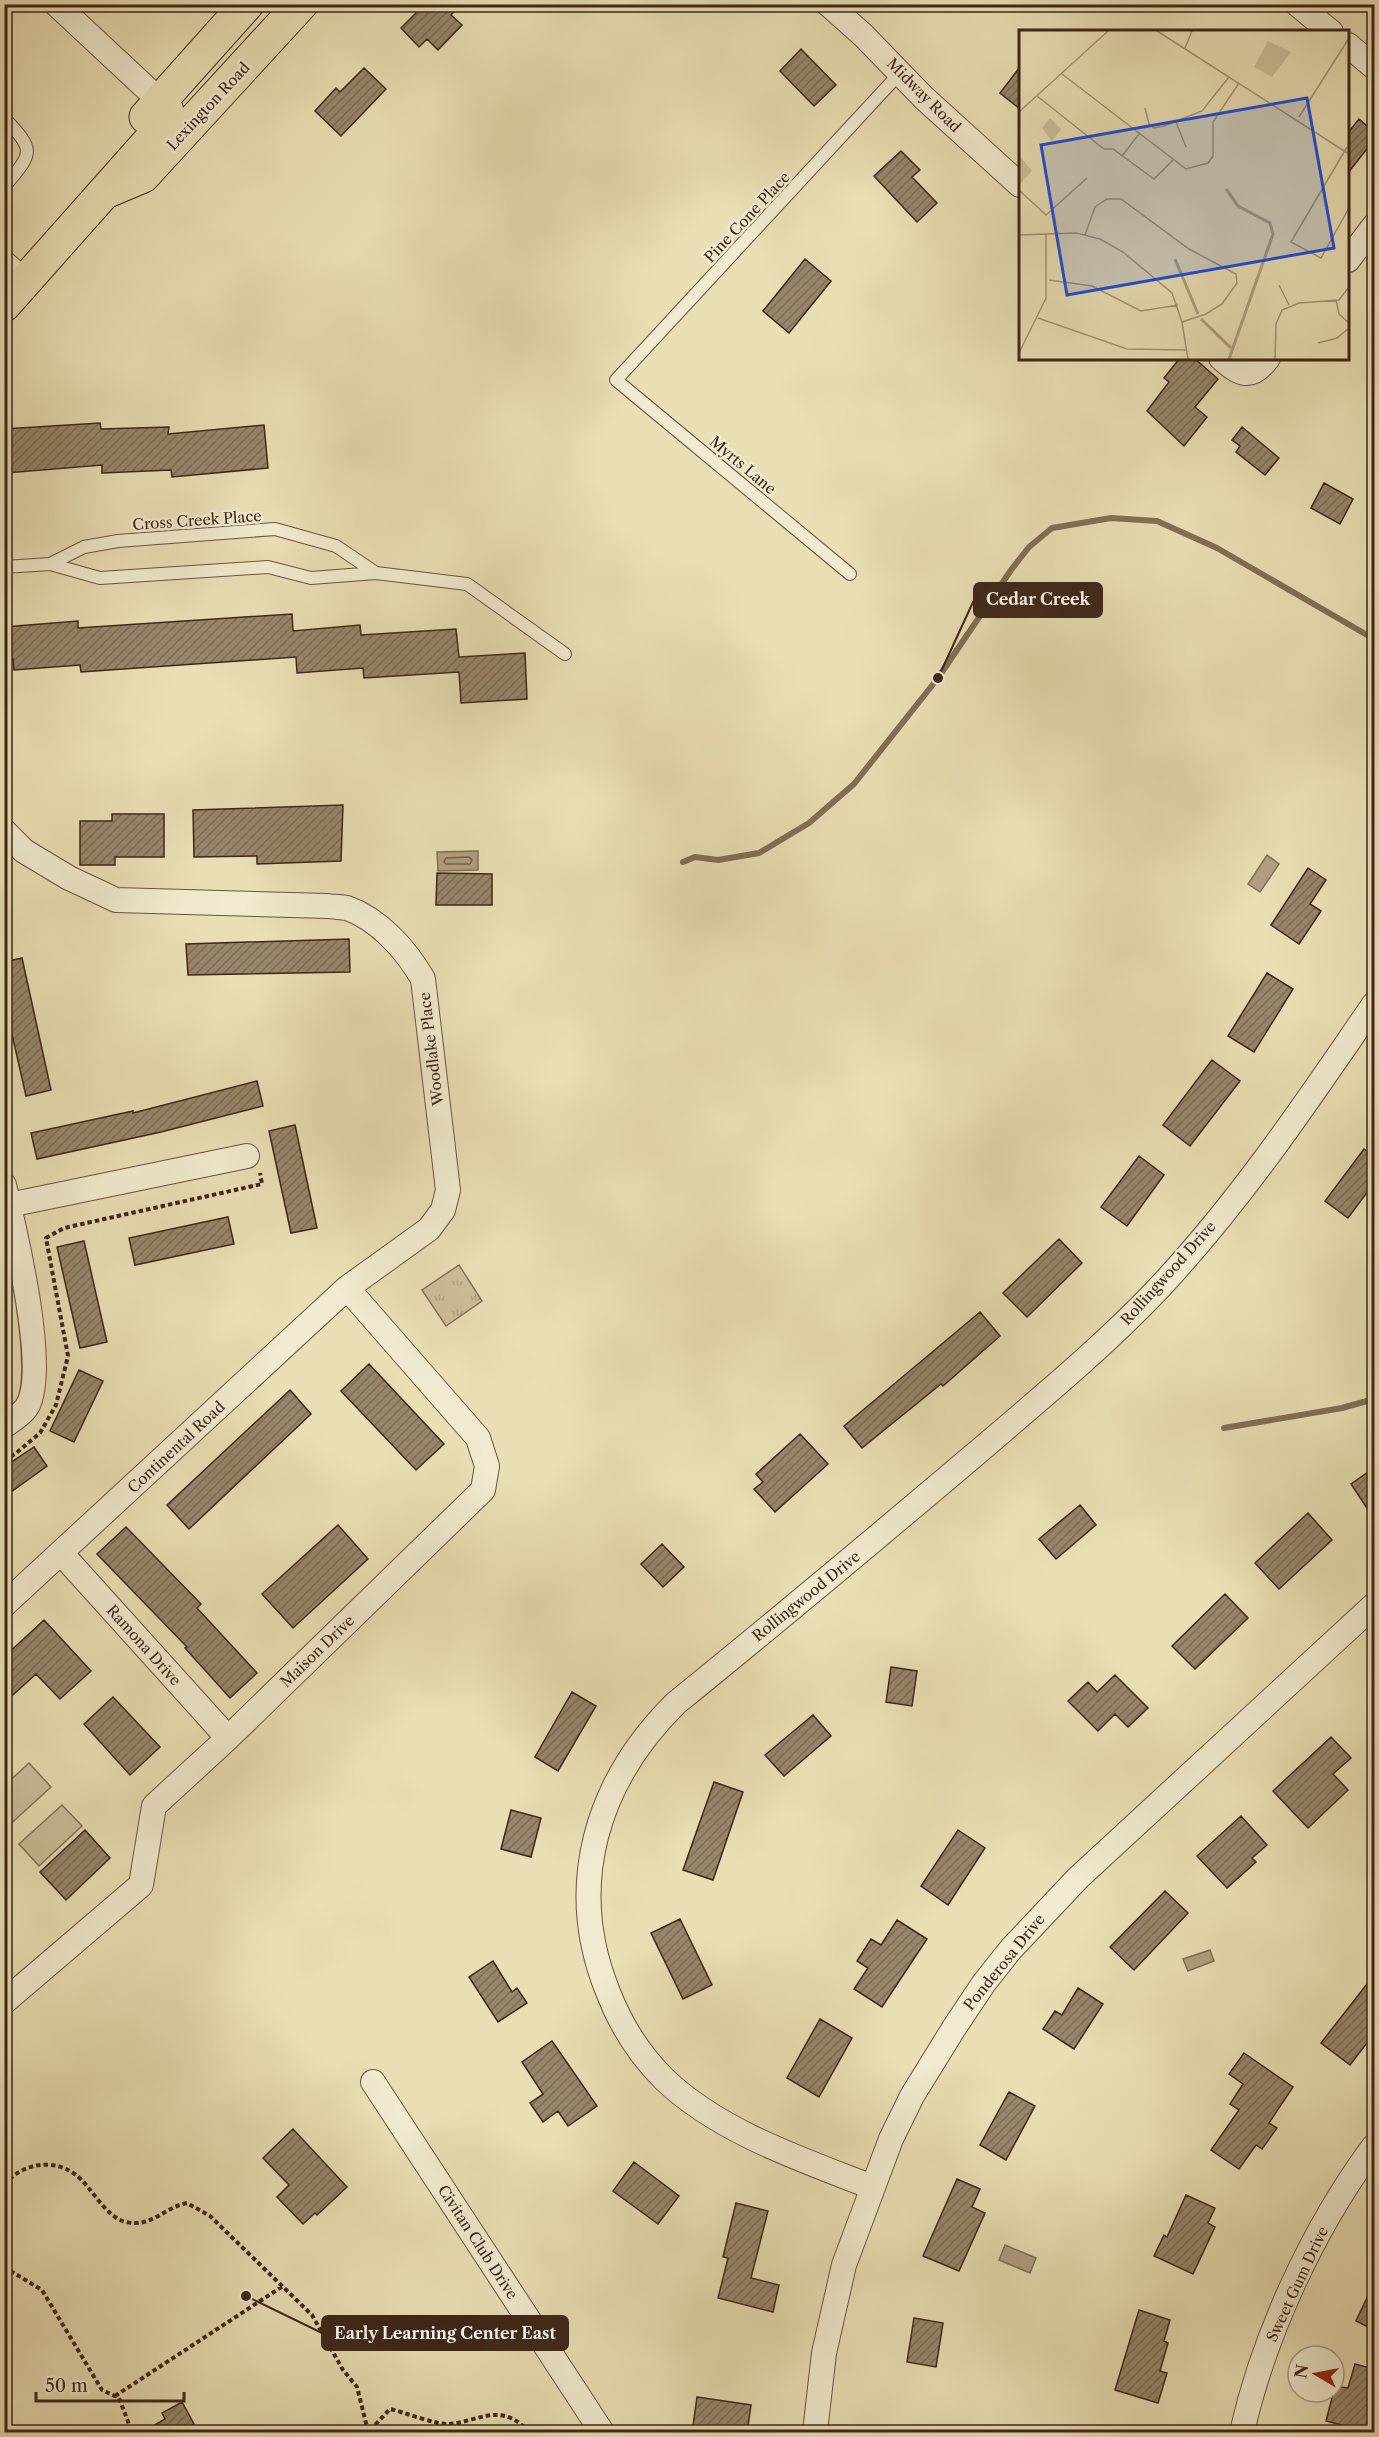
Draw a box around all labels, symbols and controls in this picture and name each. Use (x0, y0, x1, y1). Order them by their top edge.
inset map (1019, 30, 1349, 360)
street label: Midway Road (883, 54, 965, 136)
street label: Lexington Road (162, 58, 254, 154)
street label: Pine Cone Place (700, 168, 794, 266)
street label: Myrts Lane (706, 432, 780, 498)
street label: Cross Creek Place (132, 506, 262, 534)
callout: Cedar Creek (974, 583, 1102, 617)
text: Cedar Creek (986, 589, 1091, 609)
street label: Woodlake Place (415, 991, 448, 1108)
street label: Rollingwood Drive (1116, 1217, 1220, 1329)
street label: Continental Road (123, 1397, 229, 1497)
street label: Rollingwood Drive (748, 1547, 864, 1645)
street label: Ramona Drive (103, 1601, 185, 1689)
street label: Maison Drive (276, 1611, 358, 1691)
street label: Ponderosa Drive (959, 1910, 1049, 2014)
street label: Civitan Club Drive (434, 2181, 522, 2303)
street label: Sweet Gum Drive (1262, 2223, 1332, 2345)
callout: Early Learning Center East (322, 2316, 568, 2350)
text: Early Learning Center East (334, 2323, 556, 2343)
north arrow (1286, 2344, 1346, 2404)
text: N (1290, 2363, 1312, 2380)
scale bar (36, 2365, 184, 2403)
text: 50 m (45, 2375, 88, 2397)

